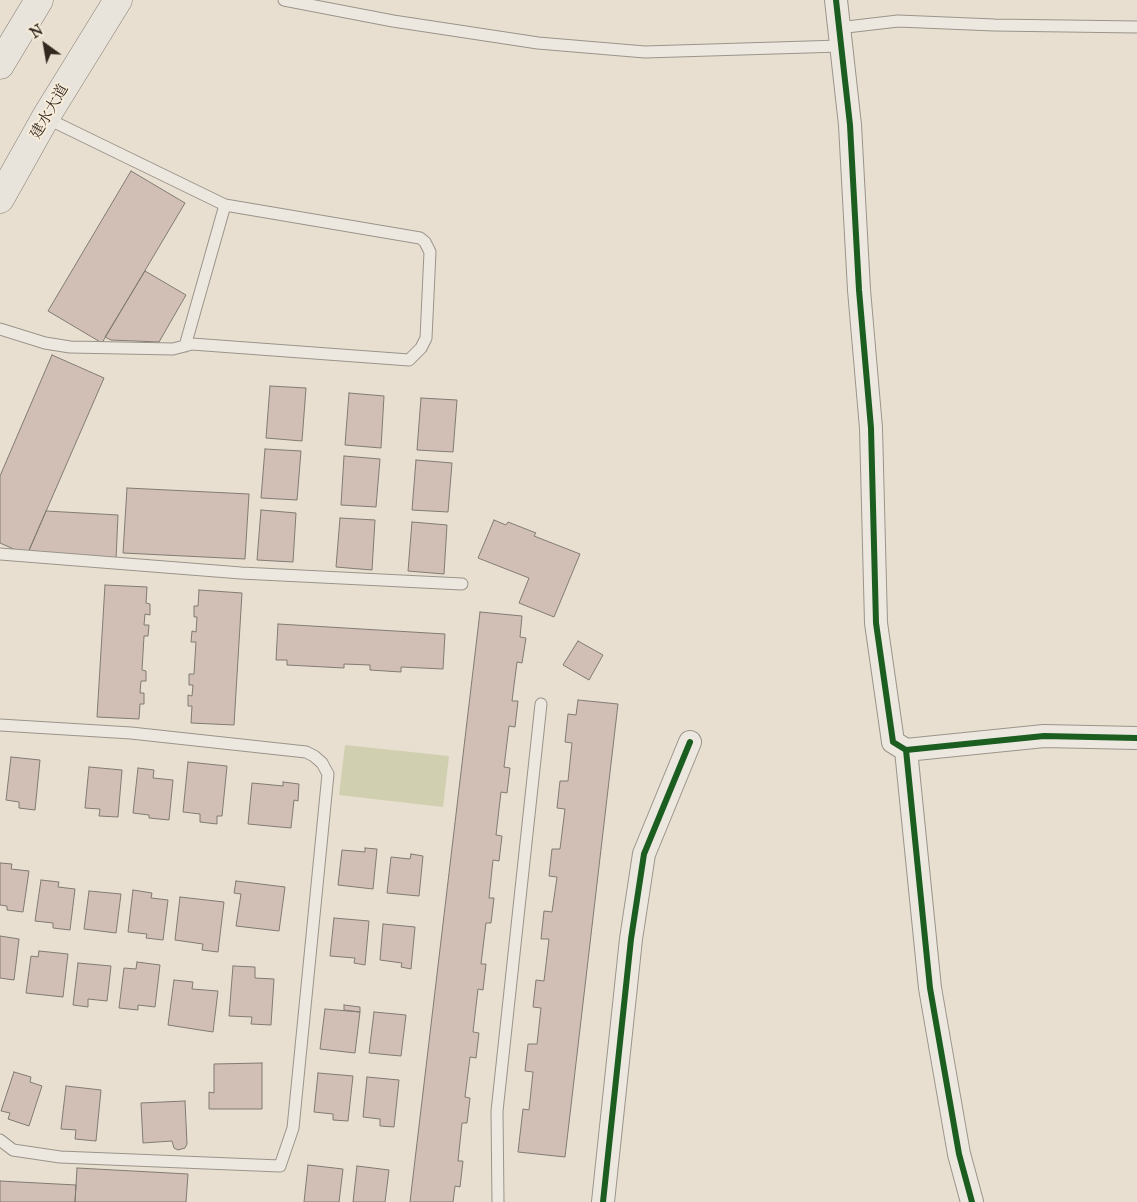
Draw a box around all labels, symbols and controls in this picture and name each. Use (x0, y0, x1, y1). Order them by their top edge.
north arrow (20, 20, 70, 70)
text: N (27, 22, 46, 42)
street label: 建水大道 (27, 82, 73, 142)

